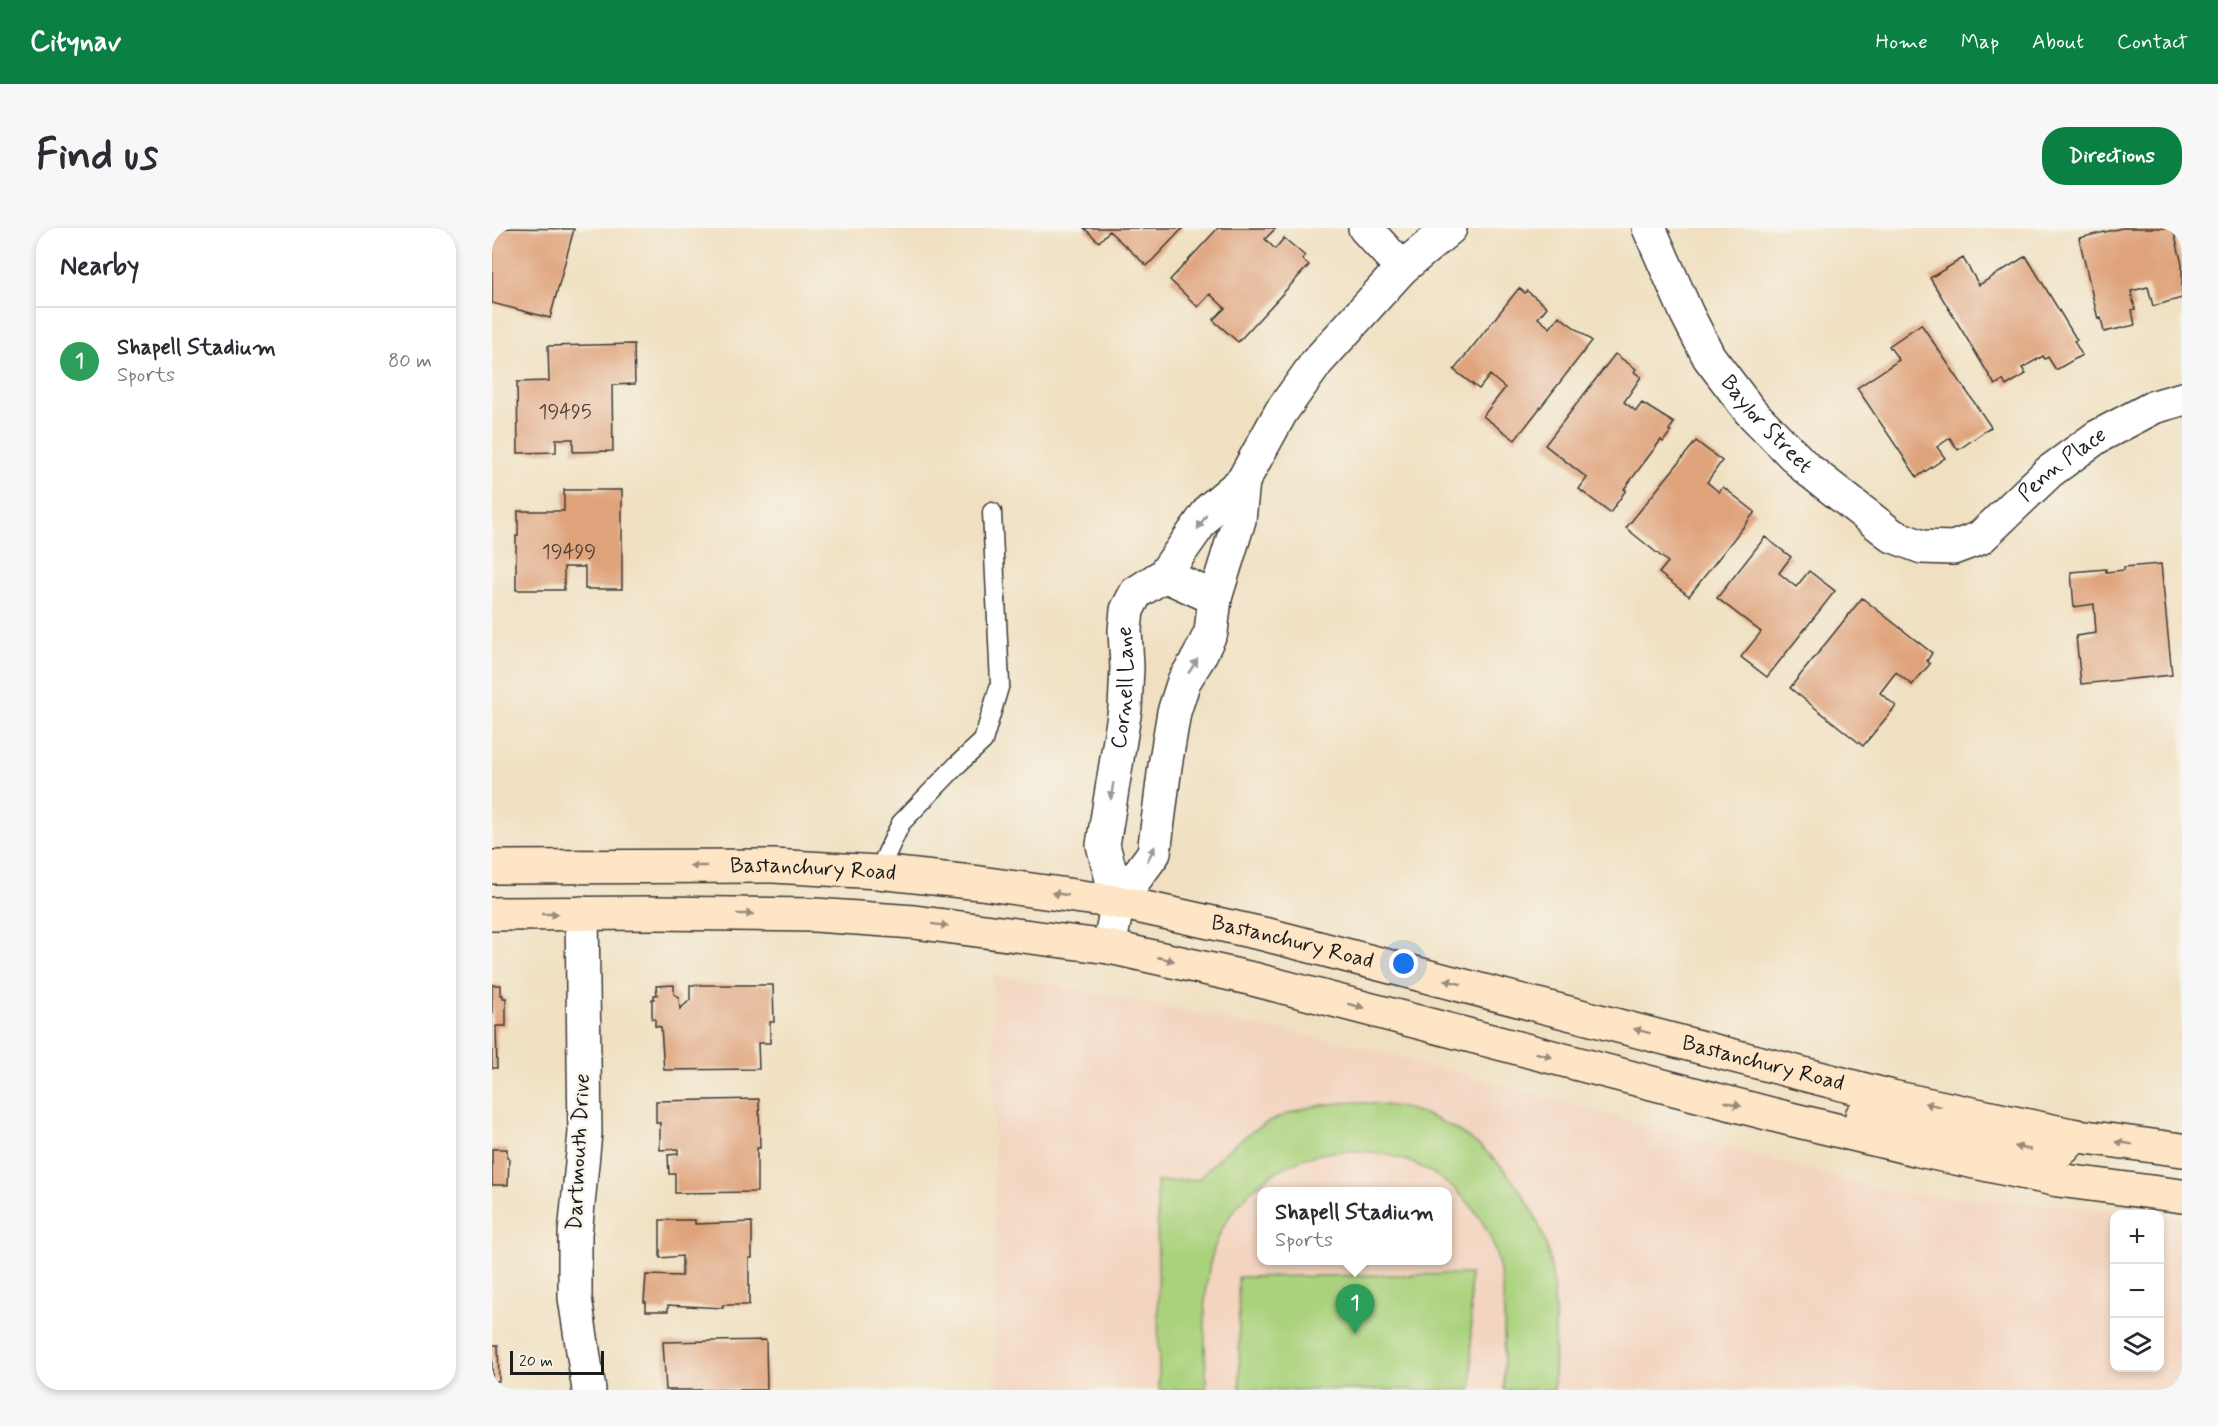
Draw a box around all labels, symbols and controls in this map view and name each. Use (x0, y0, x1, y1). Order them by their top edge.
text: Citynav (30, 24, 121, 61)
text: Home (1876, 28, 1928, 56)
text: Map (1961, 28, 1999, 56)
text: About (2032, 28, 2084, 56)
text: Contact (2117, 28, 2188, 56)
button: Directions (2042, 127, 2182, 185)
text: Find us (36, 129, 158, 184)
text: Nearby (60, 250, 139, 284)
text: Shapell Stadium (117, 334, 276, 362)
text: 1 (75, 348, 84, 375)
text: 80 m (388, 348, 432, 375)
text: Sports (117, 362, 175, 389)
street label: Baylor Street (1714, 370, 1818, 480)
house number: 19495 (538, 399, 592, 426)
street label: Penn Place (2012, 421, 2111, 508)
one-way arrow (1197, 514, 1208, 530)
house number: 19499 (542, 539, 596, 566)
street label: Cornell Lane (1105, 626, 1141, 751)
one-way arrow (1188, 658, 1199, 675)
one-way arrow (1107, 781, 1116, 800)
one-way arrow (1146, 846, 1155, 863)
street label: Bastanchury Road (730, 852, 897, 888)
one-way arrow (689, 861, 708, 871)
one-way arrow (1050, 890, 1069, 899)
one-way arrow (541, 909, 560, 918)
one-way arrow (736, 909, 755, 919)
street label: Bastanchury Road (1209, 909, 1377, 976)
one-way arrow (931, 921, 950, 930)
your location (1389, 949, 1418, 978)
one-way arrow (1157, 955, 1175, 965)
one-way arrow (1444, 977, 1462, 986)
one-way arrow (1346, 1001, 1365, 1011)
one-way arrow (1633, 1026, 1651, 1036)
street label: Bastanchury Road (1679, 1029, 1847, 1098)
one-way arrow (1535, 1051, 1553, 1060)
street label: Dartmouth Drive (561, 1073, 597, 1231)
one-way arrow (1724, 1100, 1742, 1110)
one-way arrow (1923, 1100, 1942, 1109)
one-way arrow (2114, 1138, 2133, 1147)
one-way arrow (2014, 1143, 2033, 1152)
popup (1257, 1187, 1452, 1265)
text: Shapell Stadium (1275, 1199, 1434, 1227)
map controls (2110, 1210, 2164, 1372)
button: + (2110, 1210, 2164, 1264)
text: Sports (1275, 1227, 1333, 1254)
button: − (2110, 1264, 2164, 1318)
pin: 1 (1336, 1284, 1374, 1334)
button: layers (2110, 1318, 2164, 1372)
scale bar (510, 1348, 604, 1376)
text: 20 m (519, 1351, 553, 1372)

